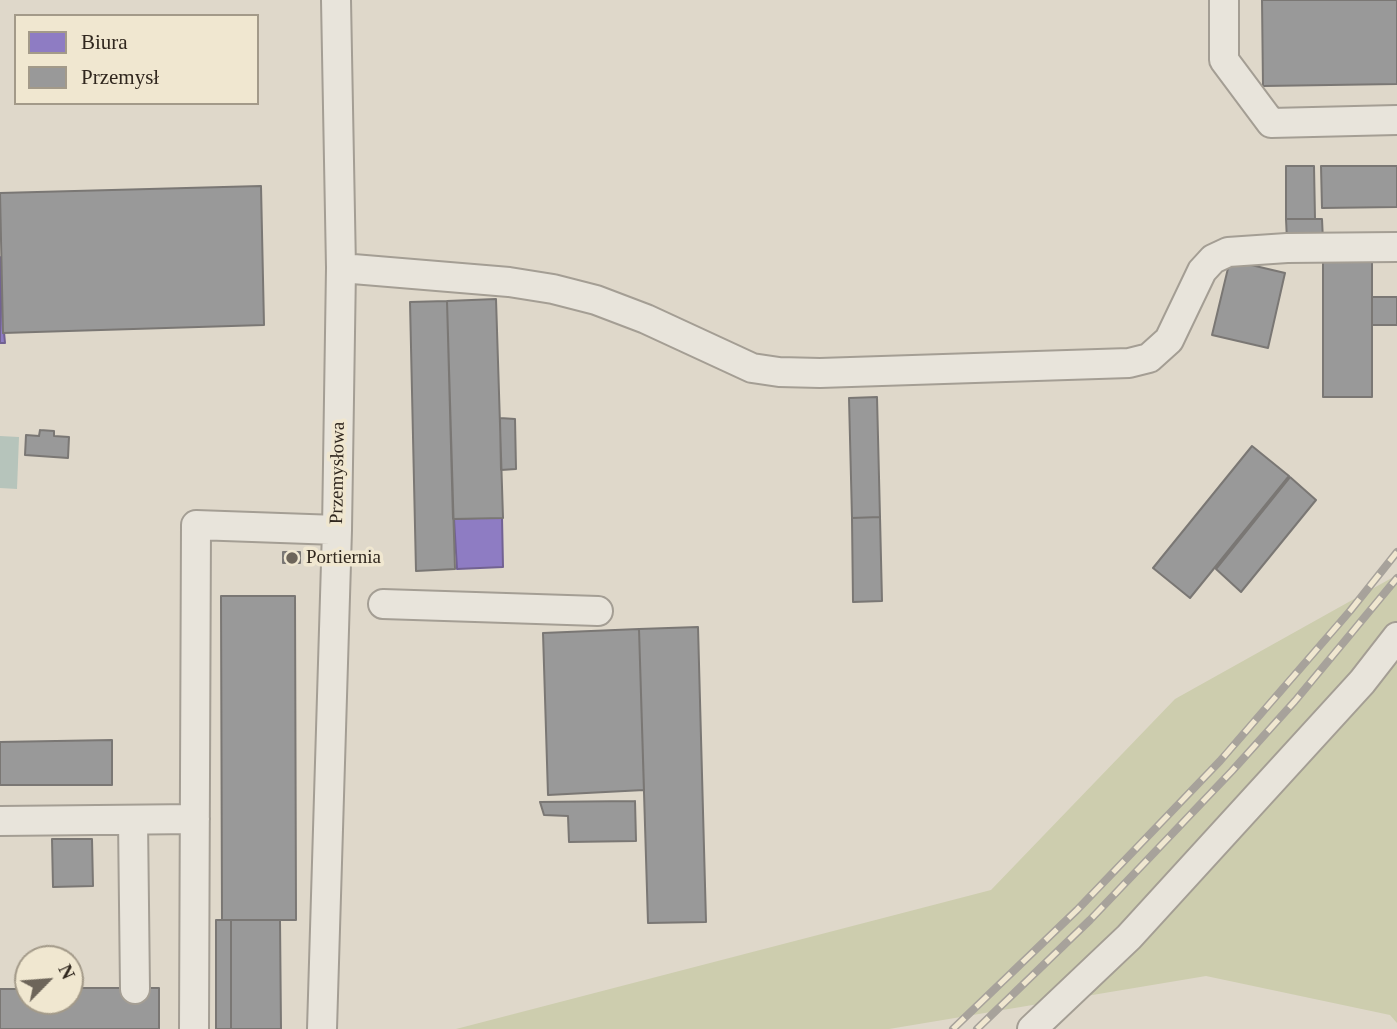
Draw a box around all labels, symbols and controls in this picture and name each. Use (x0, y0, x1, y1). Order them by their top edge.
legend (14, 14, 259, 105)
text: Biura (81, 30, 128, 54)
text: Przemysł (81, 65, 159, 89)
street label: Przemysłowa (326, 422, 350, 524)
place label: Portiernia (306, 547, 381, 569)
marker: Portiernia (284, 550, 300, 566)
north arrow (14, 945, 84, 1015)
text: N (54, 961, 79, 982)

